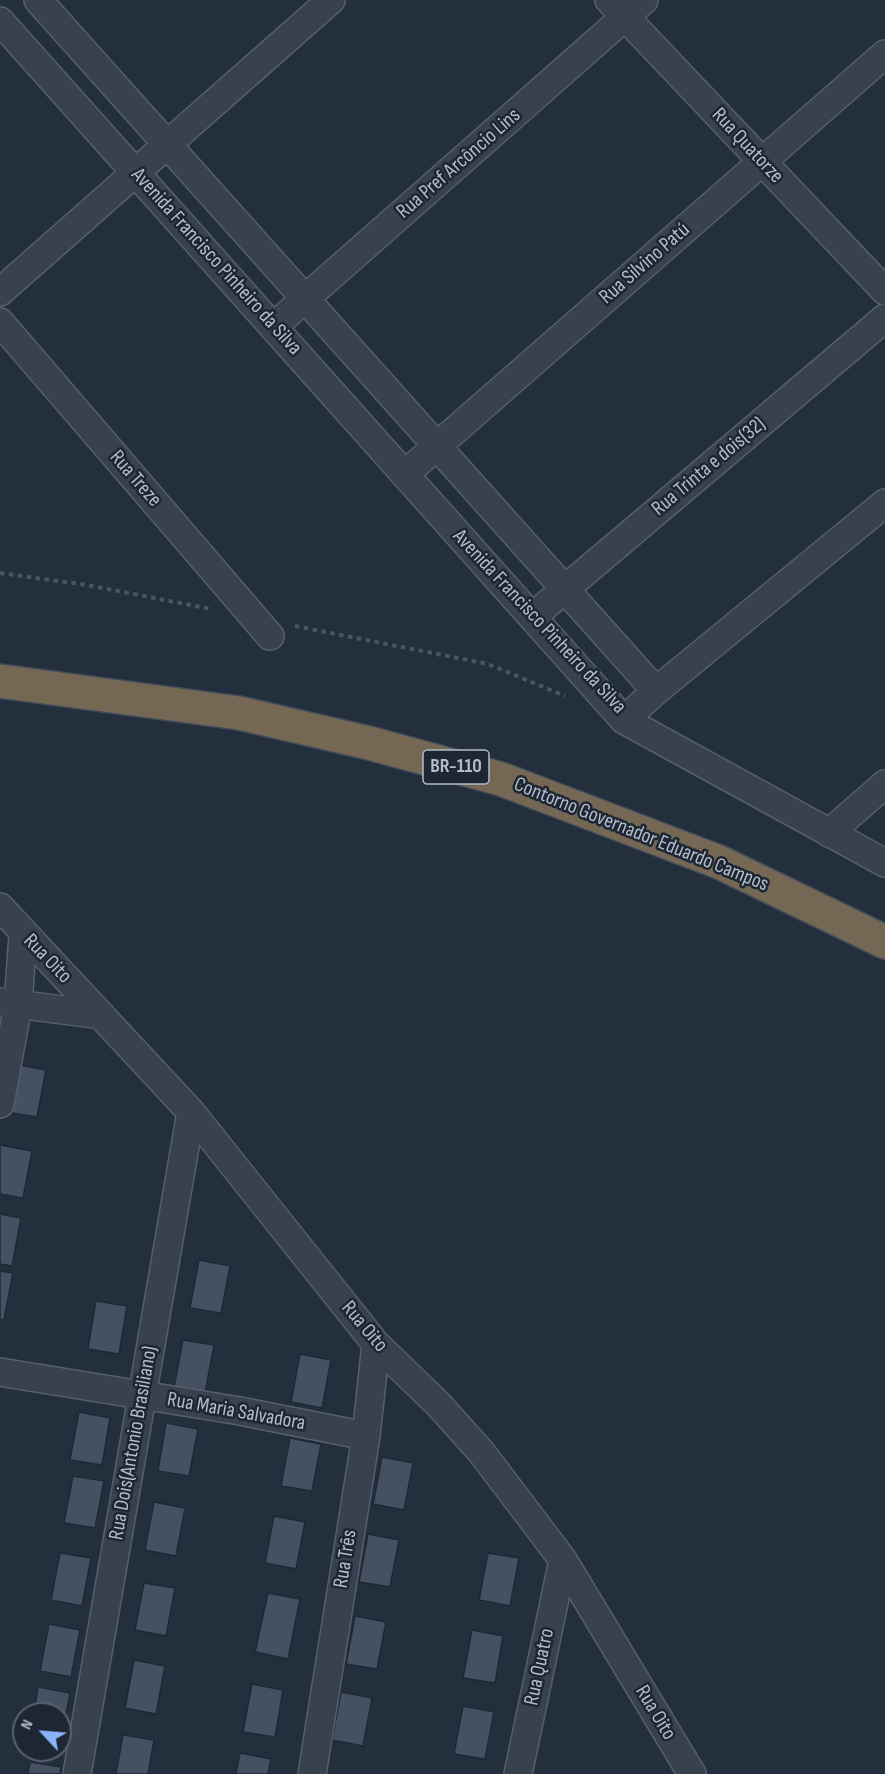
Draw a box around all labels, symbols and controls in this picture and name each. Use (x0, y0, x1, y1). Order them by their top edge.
street label: Rua Pref Arcôncio Lins (392, 103, 526, 225)
street label: Rua Quatorze (706, 103, 788, 189)
street label: Avenida Francisco Pinheiro da Silva (125, 163, 307, 361)
street label: Rua Silvino Patú (595, 218, 695, 310)
street label: Rua Trinta e dois(32) (647, 412, 771, 522)
street label: Rua Treze (104, 446, 166, 512)
street label: Avenida Francisco Pinheiro da Silva (447, 525, 631, 719)
road number: BR-110 (423, 750, 489, 784)
street label: Contorno Governador Eduardo Campos (510, 772, 772, 898)
street label: Rua Oito (17, 929, 77, 989)
street label: Rua Oito (335, 1296, 393, 1358)
street label: Rua Dois(Antonio Brasiliano) (105, 1344, 163, 1542)
street label: Rua Maria Salvadora (165, 1387, 307, 1437)
street label: Rua Três (329, 1528, 363, 1590)
street label: Rua Quatro (520, 1626, 560, 1708)
street label: Rua Oito (629, 1681, 681, 1745)
north arrow (12, 1702, 72, 1762)
text: N (17, 1717, 38, 1733)

